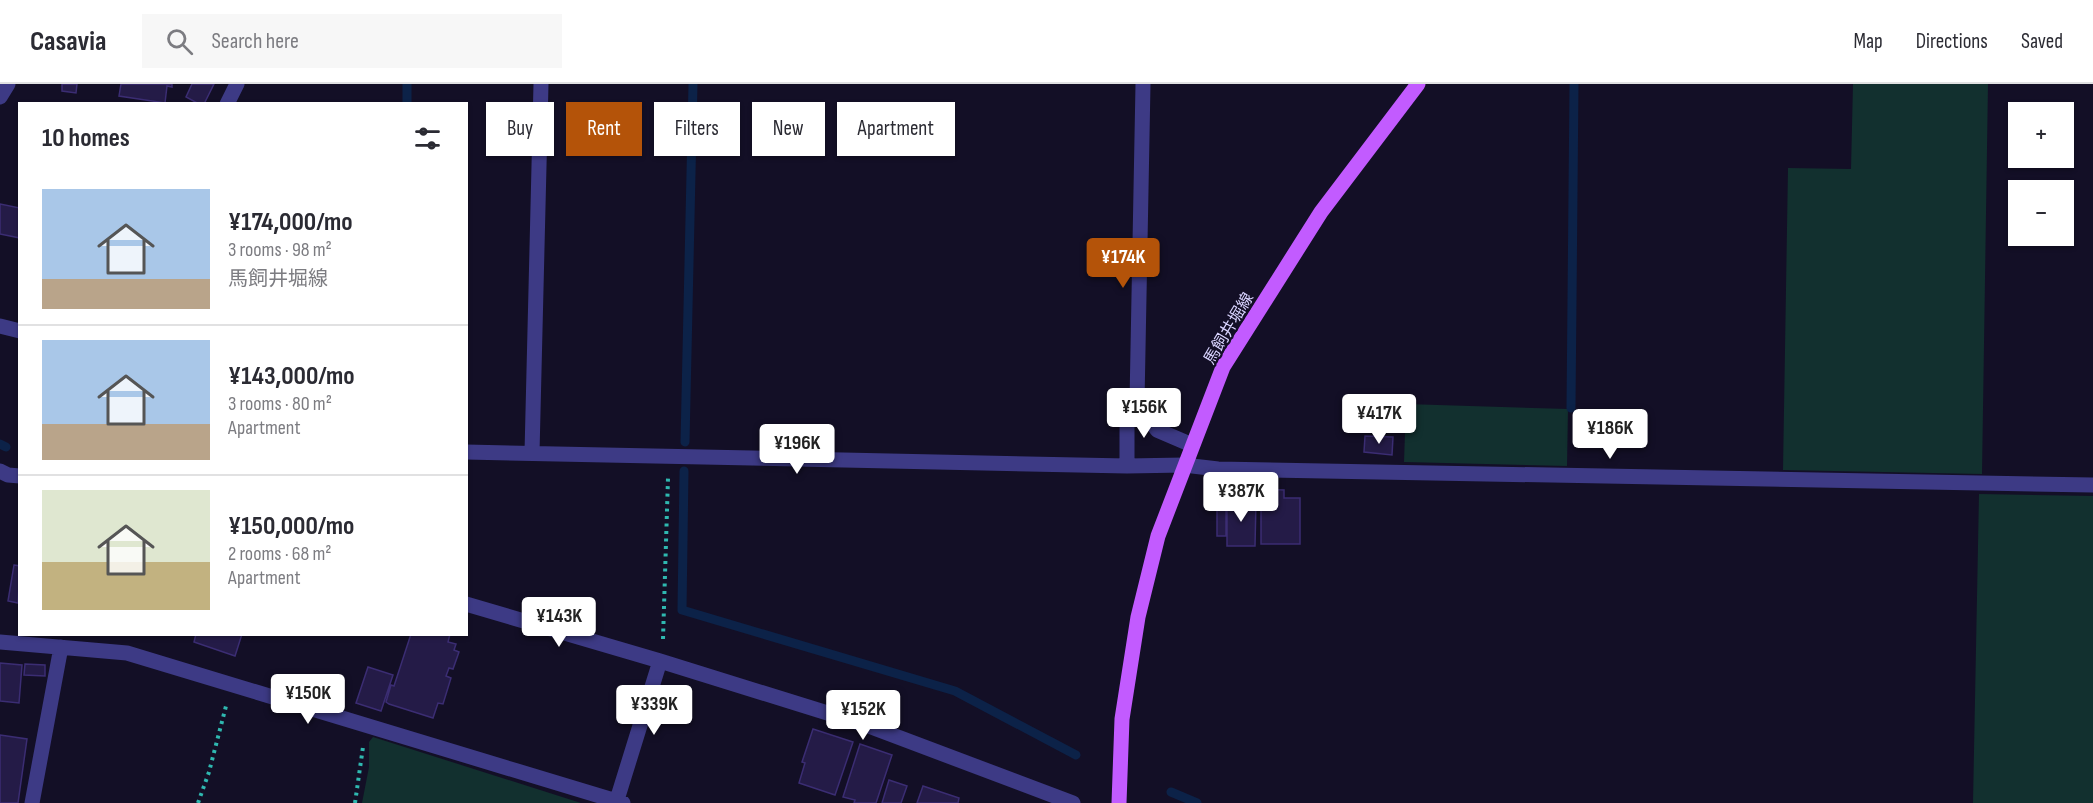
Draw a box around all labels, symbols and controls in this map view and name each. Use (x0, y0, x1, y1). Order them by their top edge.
search box (142, 14, 562, 68)
text: Casavia (30, 25, 106, 58)
icon: search (163, 25, 196, 58)
text: Search here (211, 28, 299, 55)
text: Map (1853, 29, 1883, 54)
text: Directions (1916, 29, 1988, 54)
text: Saved (2021, 29, 2063, 54)
chip: Buy (486, 102, 554, 156)
chip: Rent (566, 102, 642, 156)
chip: Filters (654, 102, 740, 156)
chip: New (752, 102, 825, 156)
chip: Apartment (837, 102, 955, 156)
map controls (2008, 102, 2074, 246)
button: + (2008, 102, 2074, 168)
icon: filters (411, 122, 444, 155)
text: 10 homes (42, 123, 130, 154)
button: − (2008, 180, 2074, 246)
text: ¥174,000/mo (228, 207, 353, 238)
icon: home (90, 213, 162, 285)
text: 3 rooms · 98 m² (228, 238, 332, 262)
pin: ¥174K (1081, 238, 1165, 289)
text: ¥174K (1101, 245, 1145, 269)
text: 馬飼井堀線 (228, 267, 328, 291)
street label: 馬飼井堀線 (1201, 290, 1258, 368)
text: ¥143,000/mo (228, 361, 355, 392)
icon: home (90, 364, 162, 436)
pin: ¥156K (1102, 388, 1186, 439)
text: 3 rooms · 80 m² (228, 392, 332, 416)
pin: ¥417K (1337, 394, 1421, 445)
text: ¥156K (1121, 395, 1167, 419)
text: ¥417K (1356, 401, 1402, 425)
pin: ¥186K (1568, 409, 1652, 460)
text: Apartment (228, 416, 301, 440)
text: ¥186K (1587, 416, 1633, 440)
pin: ¥196K (755, 424, 839, 475)
text: ¥196K (774, 431, 820, 455)
pin: ¥387K (1199, 472, 1283, 523)
text: ¥387K (1217, 479, 1265, 503)
text: ¥150,000/mo (228, 511, 354, 542)
icon: home (90, 514, 162, 586)
text: 2 rooms · 68 m² (228, 542, 332, 566)
text: Apartment (228, 566, 301, 590)
pin: ¥143K (517, 597, 601, 648)
text: ¥143K (536, 604, 582, 628)
pin: ¥150K (266, 674, 350, 725)
text: ¥150K (285, 681, 331, 705)
pin: ¥339K (612, 685, 696, 736)
pin: ¥152K (821, 690, 905, 741)
text: ¥339K (630, 692, 678, 716)
text: ¥152K (840, 697, 886, 721)

